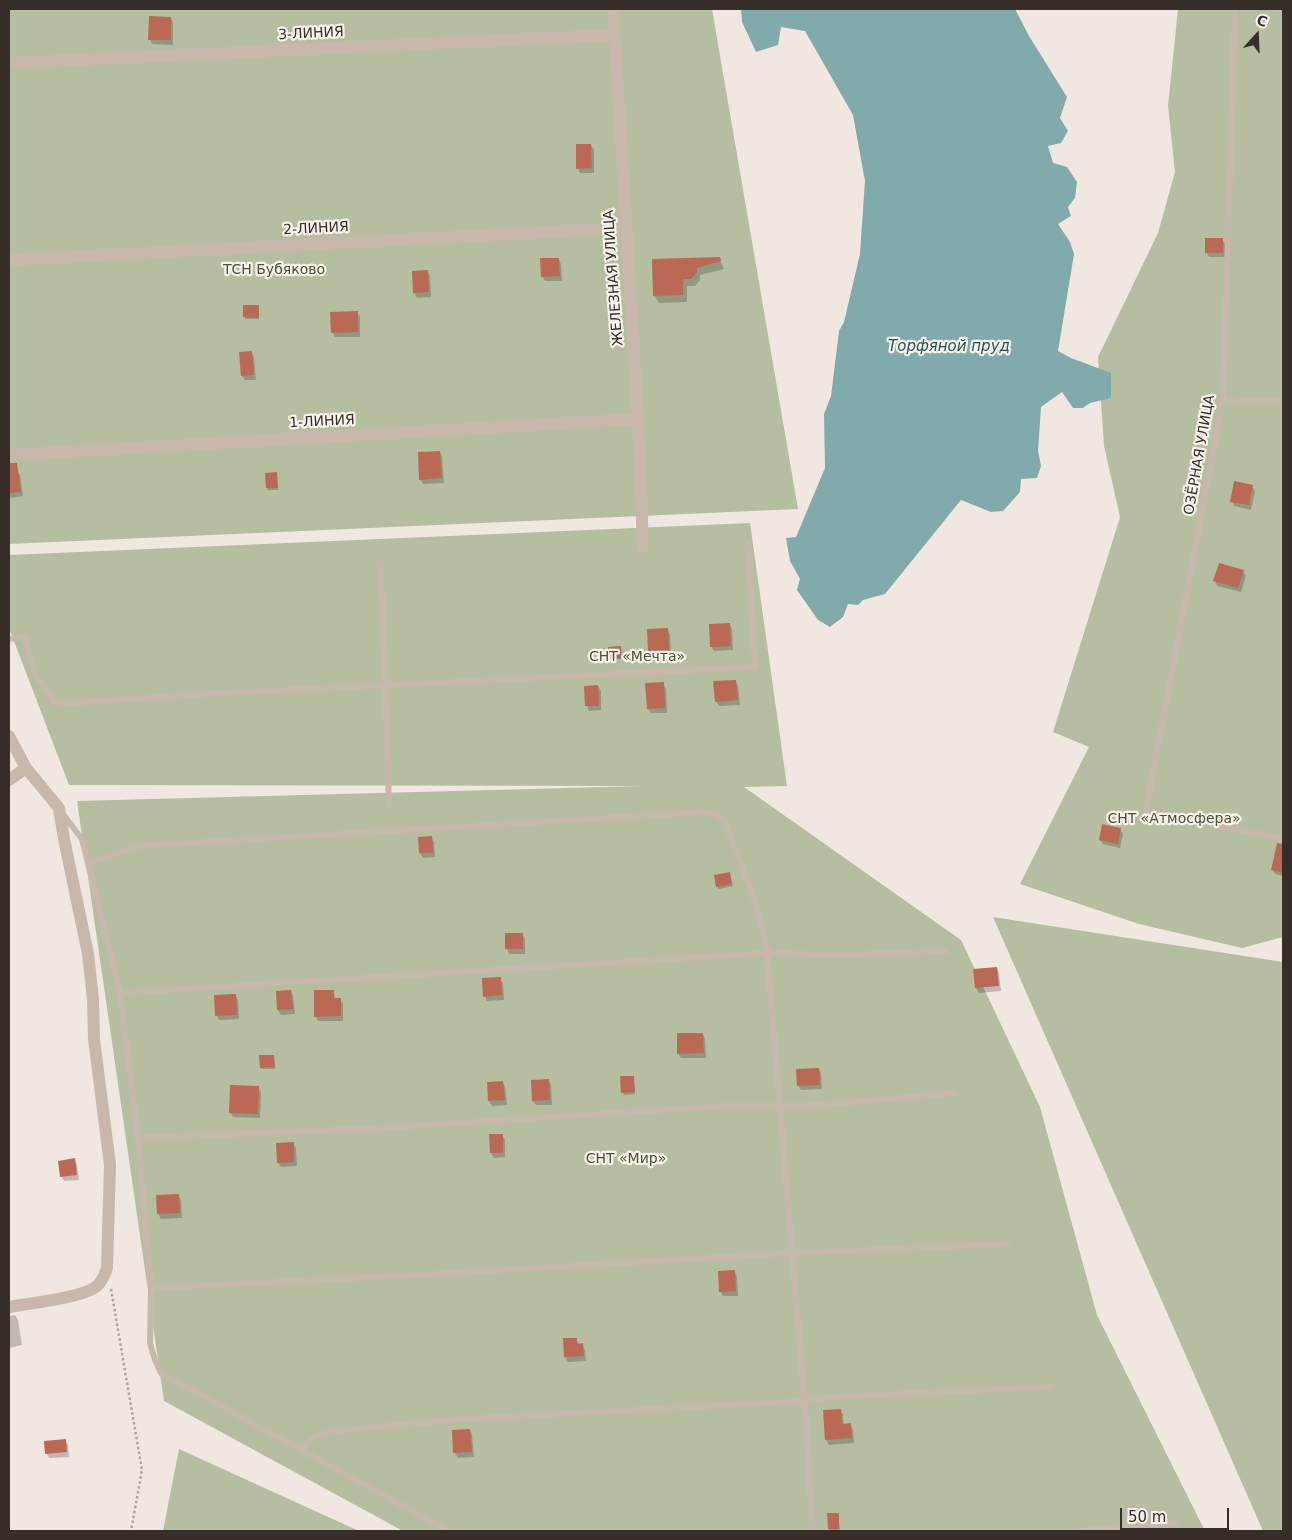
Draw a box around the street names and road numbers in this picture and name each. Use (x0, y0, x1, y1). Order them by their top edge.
street label: 3-ЛИНИЯ (278, 24, 344, 44)
street label: ЖЕЛЕЗНАЯ УЛИЦА (601, 209, 627, 347)
street label: 2-ЛИНИЯ (283, 219, 349, 239)
street label: ОЗЁРНАЯ УЛИЦА (1181, 394, 1219, 516)
street label: 1-ЛИНИЯ (289, 412, 355, 432)

